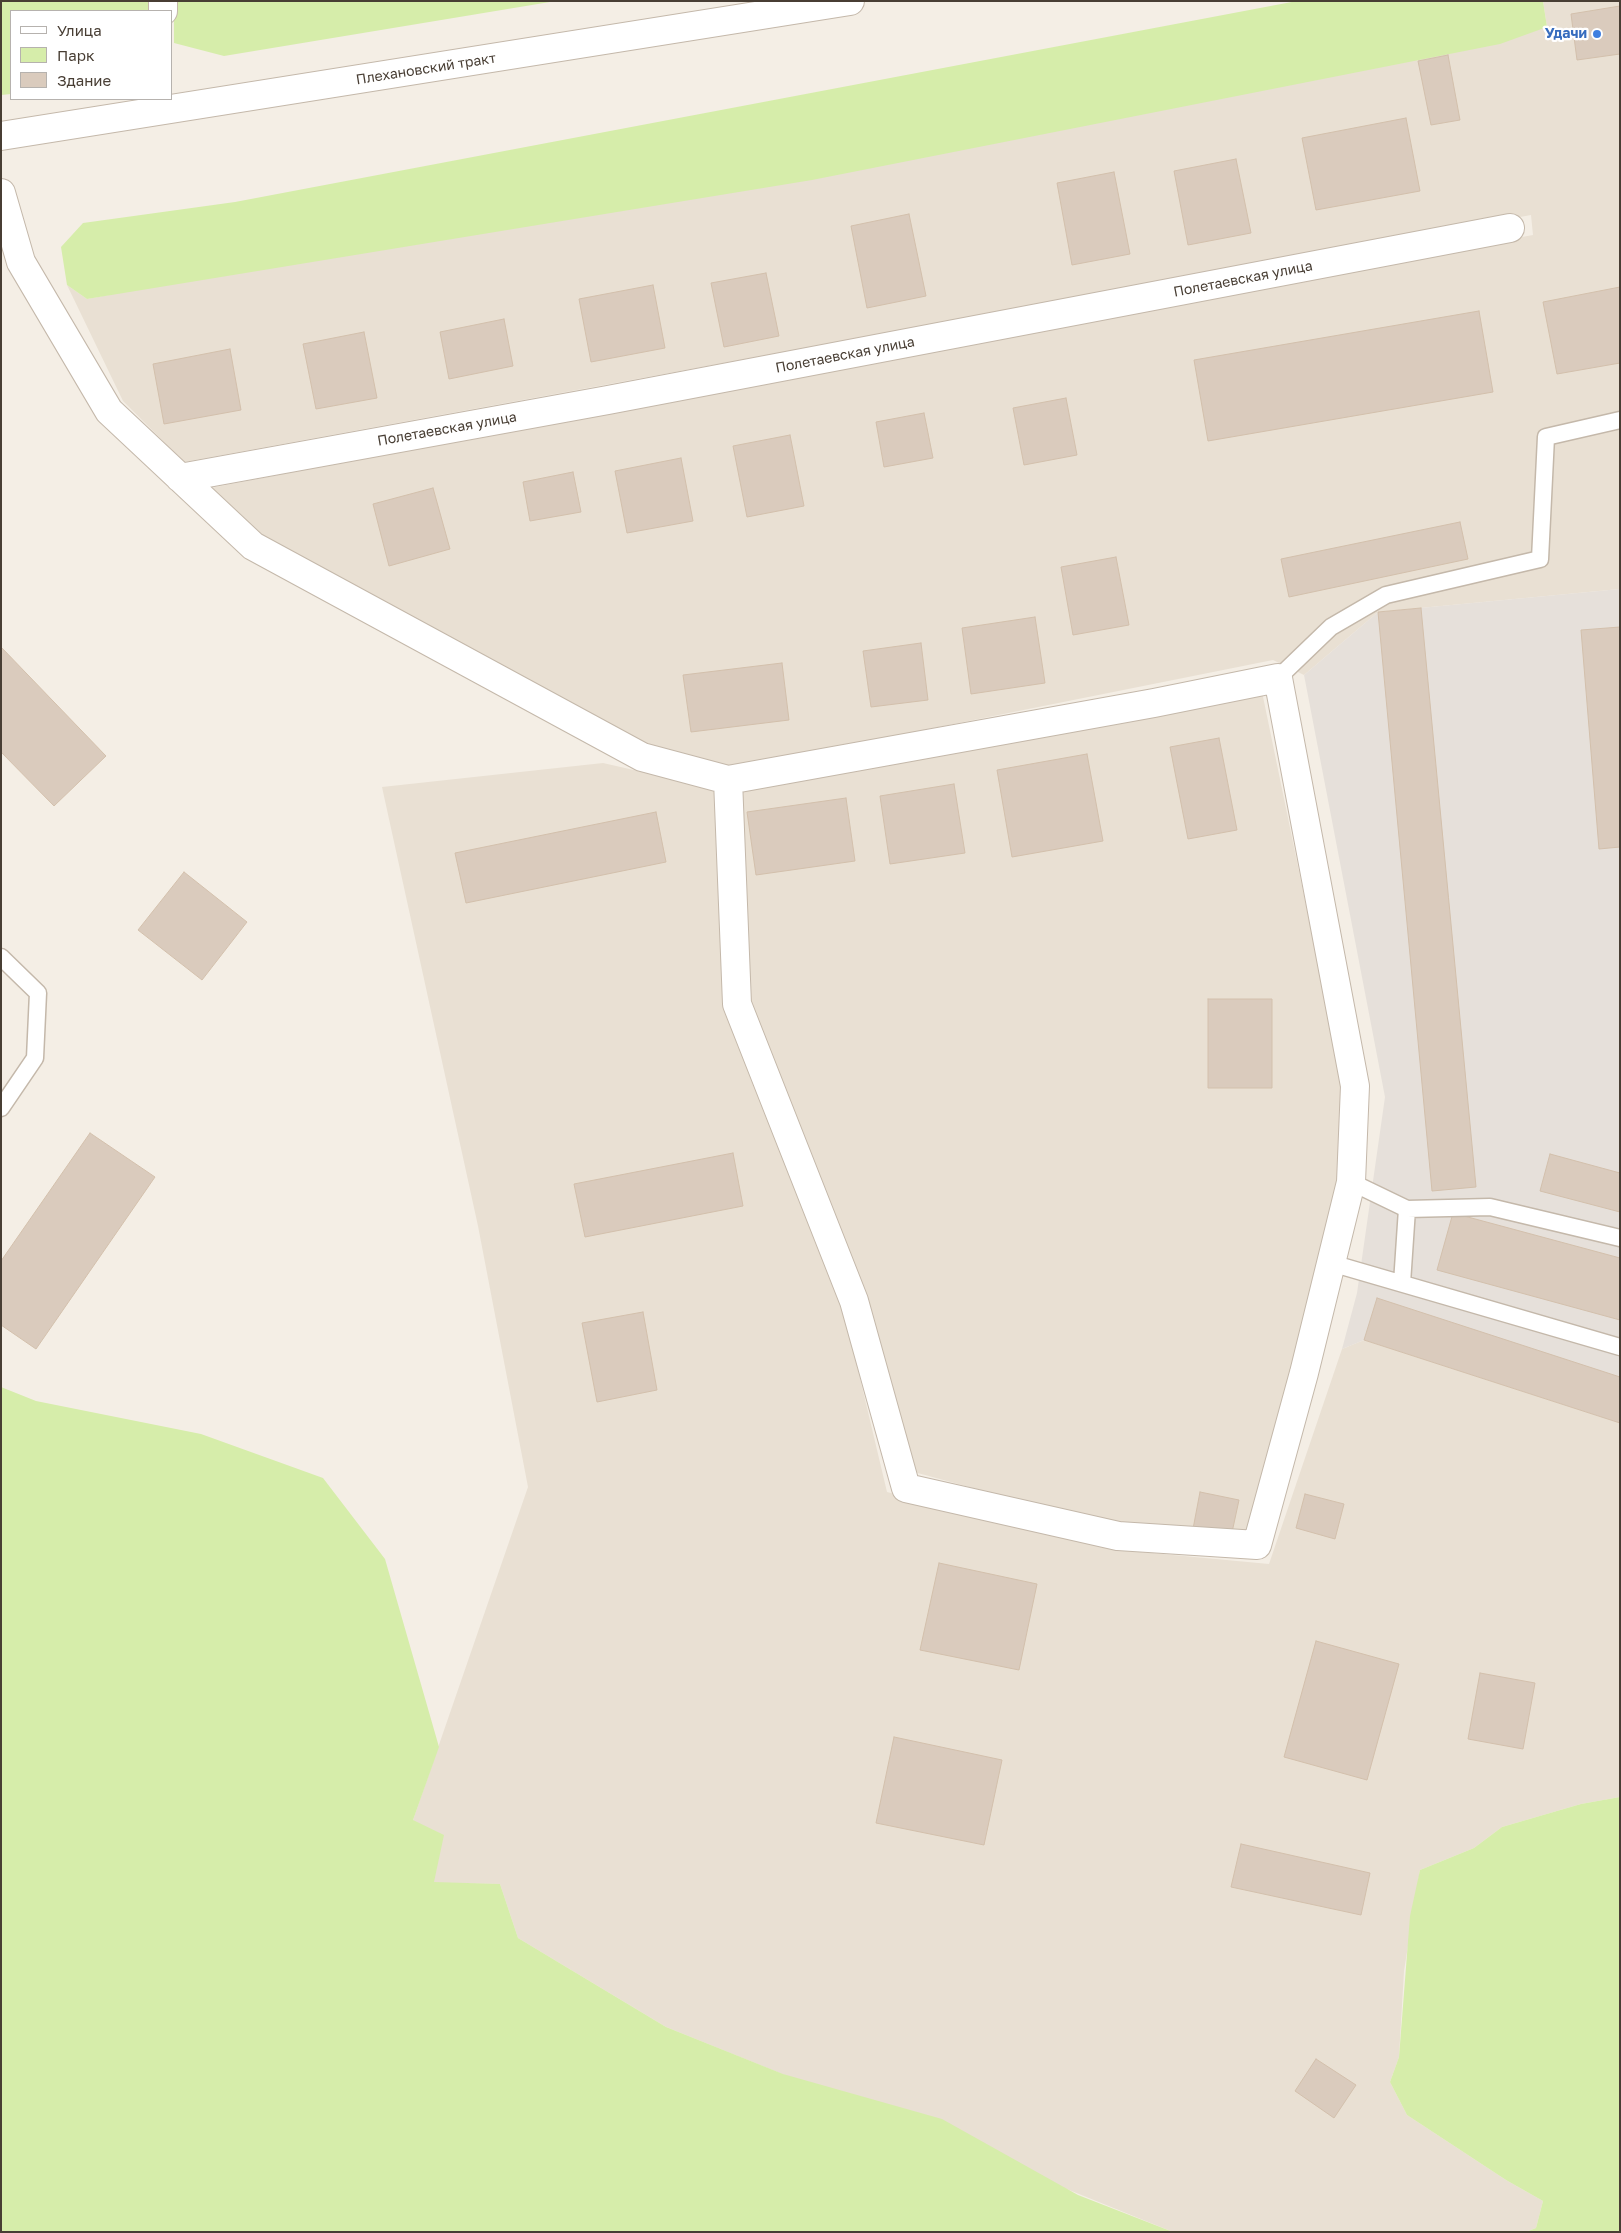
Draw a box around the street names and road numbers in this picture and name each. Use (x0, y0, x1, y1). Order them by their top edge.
street label: Плехановский тракт (355, 50, 497, 88)
street label: Полетаевская улица (1172, 257, 1314, 301)
street label: Полетаевская улица (774, 333, 916, 377)
street label: Полетаевская улица (376, 408, 518, 450)

